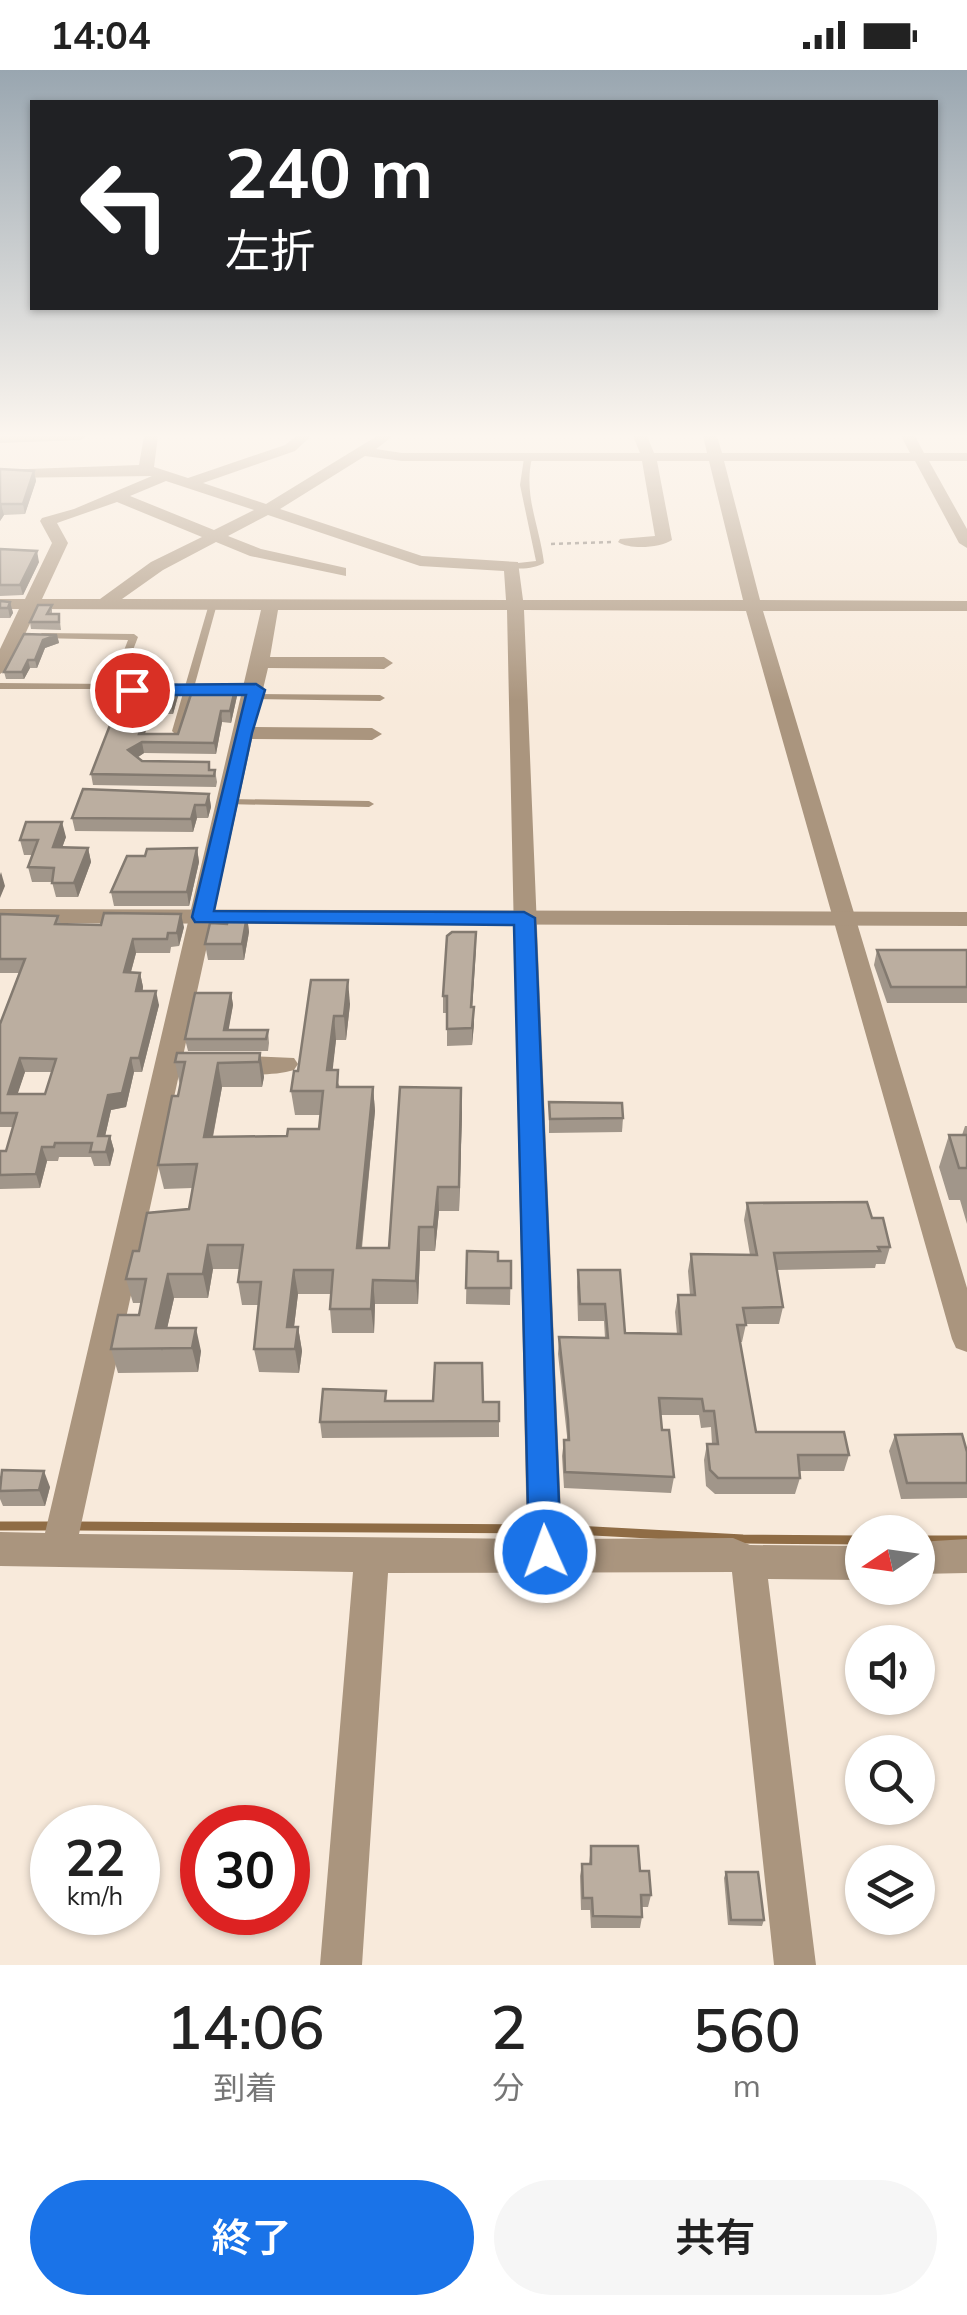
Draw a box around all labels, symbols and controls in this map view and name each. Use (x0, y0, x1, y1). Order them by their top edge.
text: 14:04 (50, 11, 151, 59)
text: 240 m (225, 128, 433, 216)
icon: left (60, 140, 190, 270)
text: 左折 (225, 222, 315, 278)
pin (90, 648, 175, 733)
icon: arrive (105, 663, 160, 718)
position arrow (493, 1500, 597, 1604)
north arrow (845, 1515, 935, 1605)
map controls (845, 1515, 935, 1935)
button: sound (845, 1625, 935, 1715)
button: search (845, 1735, 935, 1825)
speed limit sign: 30 (180, 1805, 310, 1935)
text: 22 (65, 1826, 125, 1889)
button: layers (845, 1845, 935, 1935)
text: km/h (67, 1880, 123, 1911)
text: 14:06 (166, 1989, 324, 2064)
text: 2 (491, 1989, 527, 2064)
text: 560 (693, 1992, 801, 2067)
text: m (733, 2065, 761, 2105)
text: 到着 (213, 2067, 277, 2107)
text: 分 (493, 2067, 525, 2107)
button: 終了 (30, 2180, 474, 2295)
button: 共有 (494, 2180, 937, 2295)

